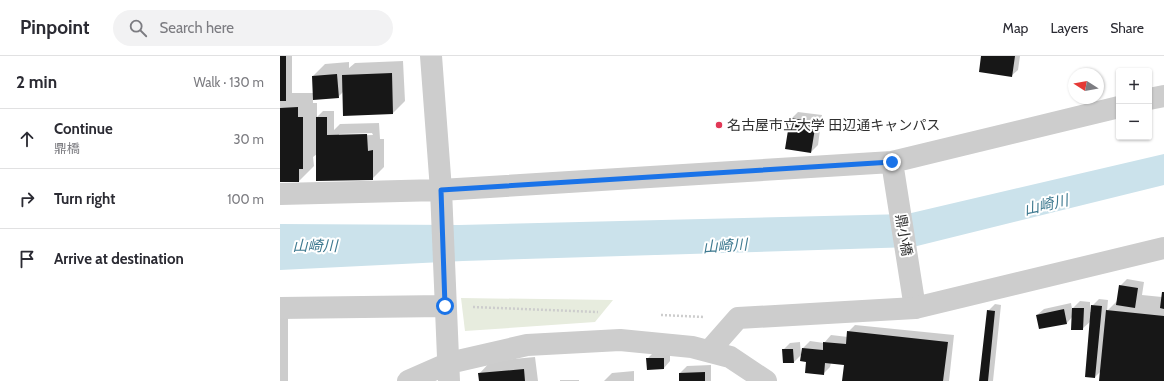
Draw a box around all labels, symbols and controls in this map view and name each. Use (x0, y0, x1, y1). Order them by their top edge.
search box (113, 10, 393, 46)
text: Pinpoint (20, 16, 89, 39)
icon: search (127, 17, 149, 39)
text: Search here (159, 19, 234, 37)
text: Map (1003, 19, 1028, 37)
text: Layers (1050, 19, 1088, 37)
text: Share (1110, 19, 1144, 37)
north arrow (1068, 68, 1104, 104)
map controls (1116, 68, 1152, 140)
button: + (1116, 68, 1152, 104)
text: 2 min (16, 72, 57, 92)
text: Walk · 130 m (193, 74, 264, 90)
button: − (1116, 104, 1152, 140)
place label: 名古屋市立大学 田辺通キャンパス (727, 116, 940, 134)
text: Continue (54, 120, 113, 138)
marker: 名古屋市立大学 田辺通キャンパス (714, 120, 724, 130)
icon: ahead (16, 128, 38, 150)
text: 30 m (234, 131, 264, 147)
text: 鼎橋 (54, 140, 80, 156)
route end (883, 153, 901, 171)
icon: right (16, 188, 38, 210)
text: Turn right (54, 190, 115, 208)
text: 100 m (227, 191, 264, 207)
water label: 山崎川 (1022, 191, 1072, 219)
street label: 鼎小橋 (892, 213, 916, 257)
water label: 山崎川 (702, 235, 750, 257)
water label: 山崎川 (292, 237, 339, 255)
icon: arrive (16, 248, 38, 270)
text: Arrive at destination (54, 250, 184, 268)
route start (436, 297, 454, 315)

